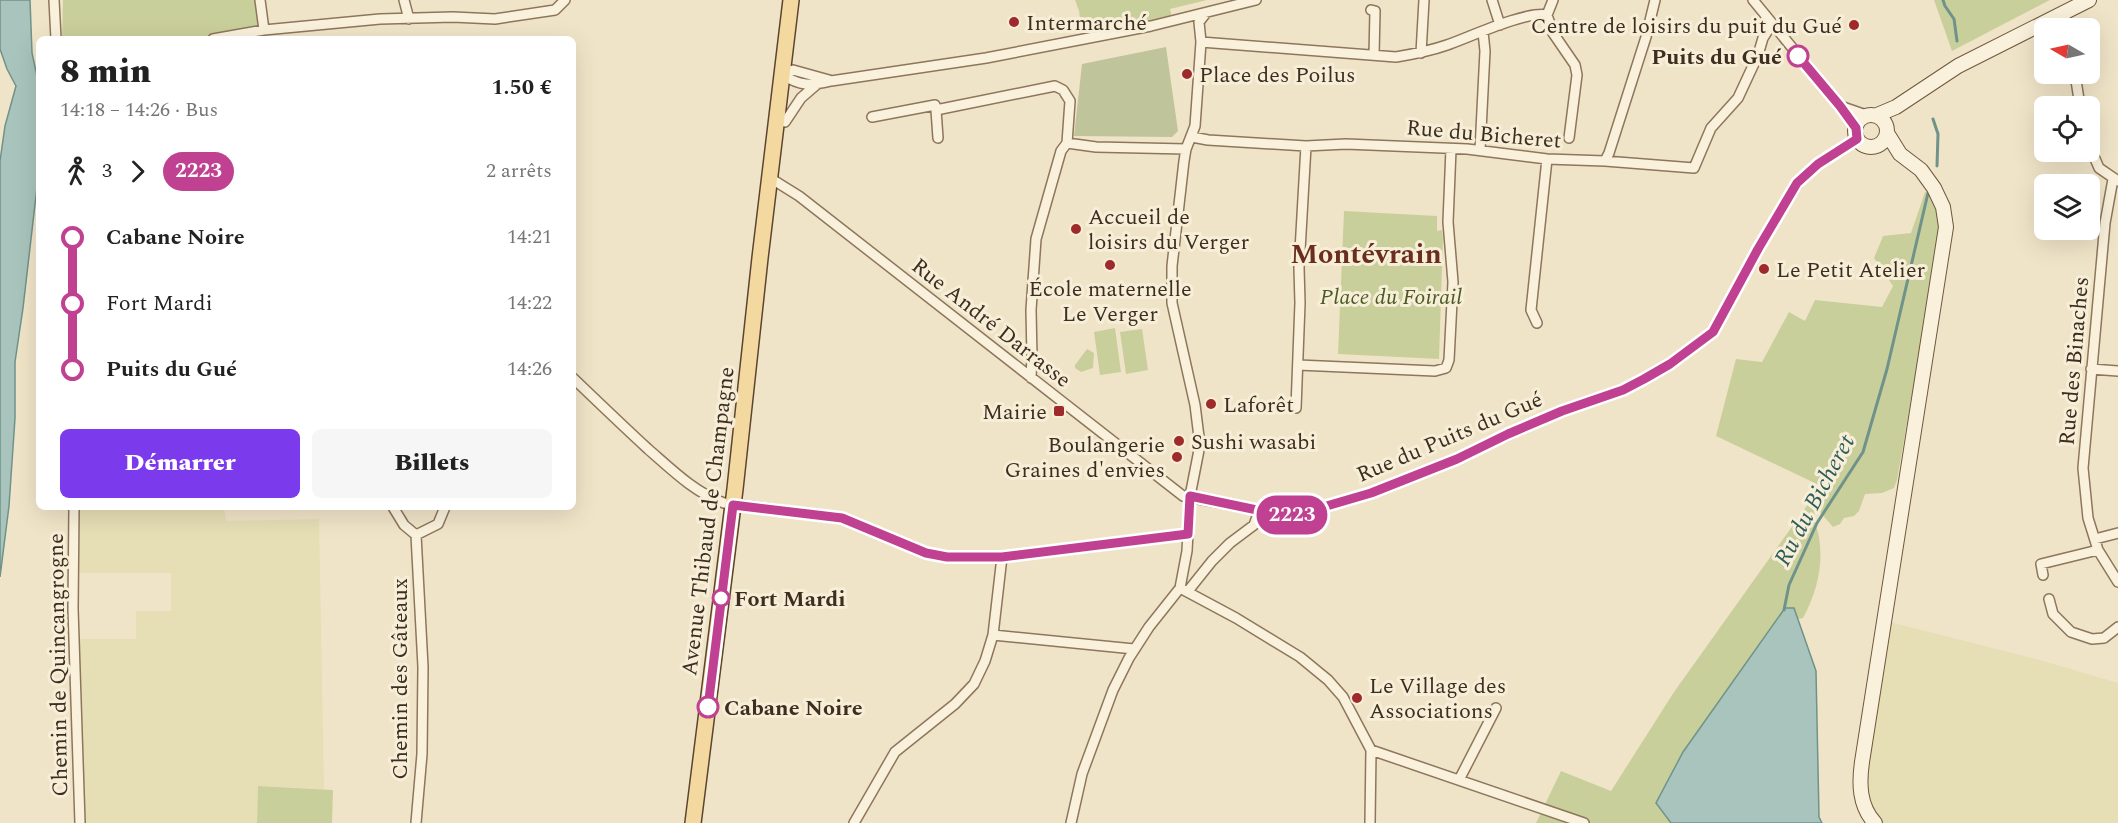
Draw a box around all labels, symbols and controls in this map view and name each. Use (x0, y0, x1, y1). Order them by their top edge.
place label: Intermarché (1026, 7, 1147, 40)
place label: Centre de loisirs du puit du Gué (1531, 10, 1842, 43)
marker: Intermarché (1007, 15, 1021, 29)
marker: Centre de loisirs du puit du Gué (1847, 18, 1861, 32)
north arrow (2034, 18, 2100, 84)
map controls (2034, 18, 2100, 240)
place label: Puits du Gué (1651, 41, 1782, 74)
marker: Puits du Gué (1787, 45, 1809, 67)
text: 8 min (60, 47, 151, 97)
place label: Place des Poilus (1199, 59, 1356, 92)
marker: Place des Poilus (1180, 67, 1194, 81)
text: 1.50 € (491, 71, 552, 104)
text: 14:18 – 14:26 · Bus (60, 95, 218, 125)
button: locate (2034, 96, 2100, 162)
street label: Rue du Bicheret (1405, 111, 1563, 158)
icon: walk (60, 155, 93, 188)
icon: forward (121, 155, 154, 188)
text: 2223 (175, 155, 222, 187)
text: 3 (102, 156, 112, 186)
text: 2 arrêts (486, 156, 552, 186)
button: layers (2034, 174, 2100, 240)
place label: Accueil de loisirs du Verger (1088, 201, 1250, 259)
text: Cabane Noire (106, 221, 245, 254)
text: 14:21 (507, 222, 552, 252)
marker: Accueil de loisirs du Verger (1069, 222, 1083, 236)
district label: Montévrain (1290, 233, 1442, 276)
street label: Rue André Darrasse (904, 250, 1078, 396)
place label: Le Petit Atelier (1776, 254, 1926, 287)
marker: École maternelle Le Verger (1103, 258, 1117, 272)
marker: Le Petit Atelier (1757, 262, 1771, 276)
place label: École maternelle Le Verger (1028, 273, 1192, 331)
street label: Rue des Binaches (2051, 275, 2098, 447)
park label: Place du Foirail (1320, 281, 1462, 314)
text: Fort Mardi (106, 287, 213, 320)
text: 14:22 (507, 288, 552, 318)
text: Puits du Gué (106, 353, 237, 386)
text: 14:26 (507, 354, 552, 384)
street label: Avenue Thibaud de Champagne (673, 365, 744, 678)
street label: Rue du Puits du Gué (1351, 383, 1548, 491)
place label: Laforêt (1223, 389, 1294, 422)
place label: Mairie (982, 396, 1047, 429)
marker: Laforêt (1204, 397, 1218, 411)
marker: Mairie (1052, 404, 1066, 418)
place label: Sushi wasabi (1191, 426, 1316, 459)
water label: Ru du Bicheret (1765, 428, 1865, 573)
button: Démarrer (60, 429, 300, 498)
button: Billets (312, 429, 552, 498)
place label: Boulangerie Graines d'envies (1004, 429, 1165, 487)
marker: Sushi wasabi (1172, 434, 1186, 448)
marker: Boulangerie Graines d'envies (1170, 450, 1184, 464)
line badge: 2223 (1250, 496, 1334, 534)
text: 2223 (1268, 499, 1316, 531)
street label: Chemin de Quincangrogne (40, 533, 77, 797)
street label: Chemin des Gâteaux (384, 578, 417, 780)
place label: Fort Mardi (734, 583, 846, 616)
marker: Fort Mardi (712, 589, 730, 607)
place label: Le Village des Associations (1369, 670, 1506, 728)
marker: Le Village des Associations (1350, 691, 1364, 705)
place label: Cabane Noire (724, 692, 863, 725)
marker: Cabane Noire (697, 696, 719, 718)

